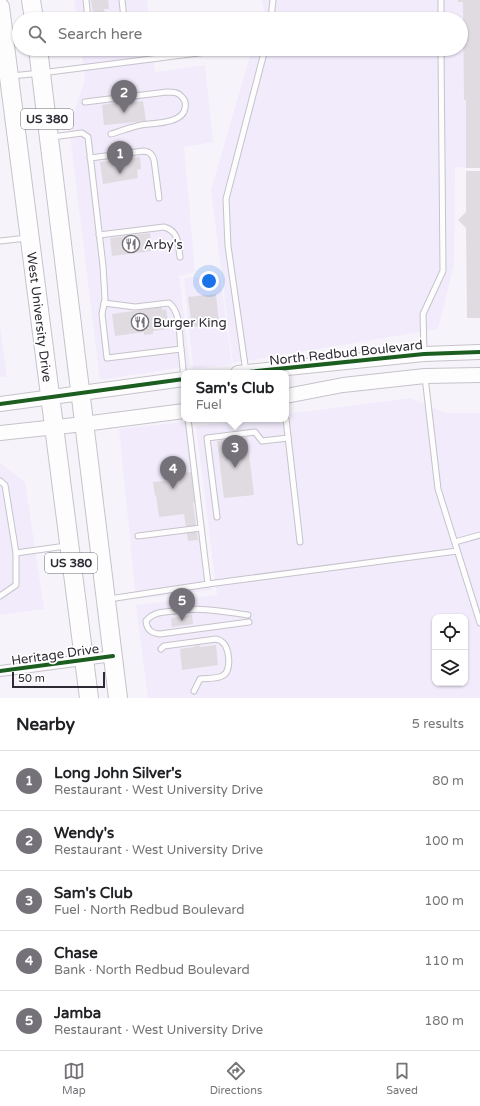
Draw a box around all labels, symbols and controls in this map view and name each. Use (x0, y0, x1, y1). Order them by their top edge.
search box (12, 12, 468, 56)
icon: search (26, 23, 48, 45)
text: Search here (58, 25, 142, 43)
pin: 2 (111, 80, 137, 113)
road number: US 380 (21, 109, 73, 129)
pin: 1 (107, 141, 133, 174)
restaurant icon: Arby's (121, 234, 141, 254)
place label: Arby's (144, 237, 183, 253)
street label: West University Drive (23, 251, 55, 383)
your location (199, 271, 219, 291)
restaurant icon: Burger King (130, 312, 150, 332)
place label: Burger King (153, 315, 227, 331)
street label: North Redbud Boulevard (269, 337, 424, 369)
popup (181, 370, 289, 422)
text: Sam's Club (196, 379, 274, 397)
text: Fuel (196, 397, 222, 413)
pin: 3 (222, 435, 248, 468)
pin: 4 (160, 456, 186, 489)
road number: US 380 (45, 553, 97, 573)
pin: 5 (169, 588, 195, 621)
map controls (432, 614, 468, 686)
button: locate (432, 614, 468, 650)
street label: Heritage Drive (10, 641, 100, 669)
button: layers (432, 650, 468, 686)
scale bar (12, 670, 105, 689)
text: 50 m (18, 672, 45, 685)
text: Nearby (16, 714, 75, 735)
text: 5 results (412, 716, 464, 732)
text: Long John Silver's (54, 764, 182, 782)
text: 1 (25, 773, 33, 789)
text: 80 m (432, 773, 464, 789)
text: Restaurant · West University Drive (54, 782, 263, 798)
text: Wendy's (54, 824, 114, 842)
text: 2 (25, 833, 33, 849)
text: 100 m (424, 833, 464, 849)
text: Restaurant · West University Drive (54, 842, 263, 858)
text: Sam's Club (54, 884, 133, 902)
text: 3 (25, 893, 33, 909)
text: 100 m (424, 893, 464, 909)
text: Fuel · North Redbud Boulevard (54, 902, 244, 918)
text: Chase (54, 944, 98, 962)
text: 4 (25, 953, 33, 969)
text: 110 m (424, 953, 464, 969)
text: Bank · North Redbud Boulevard (54, 962, 250, 978)
text: Jamba (54, 1004, 101, 1022)
text: 5 (25, 1013, 33, 1029)
text: 180 m (424, 1013, 464, 1029)
text: Restaurant · West University Drive (54, 1022, 263, 1038)
tab: Map (62, 1060, 86, 1097)
tab: Directions (210, 1060, 262, 1097)
tab: Saved (386, 1060, 418, 1097)

